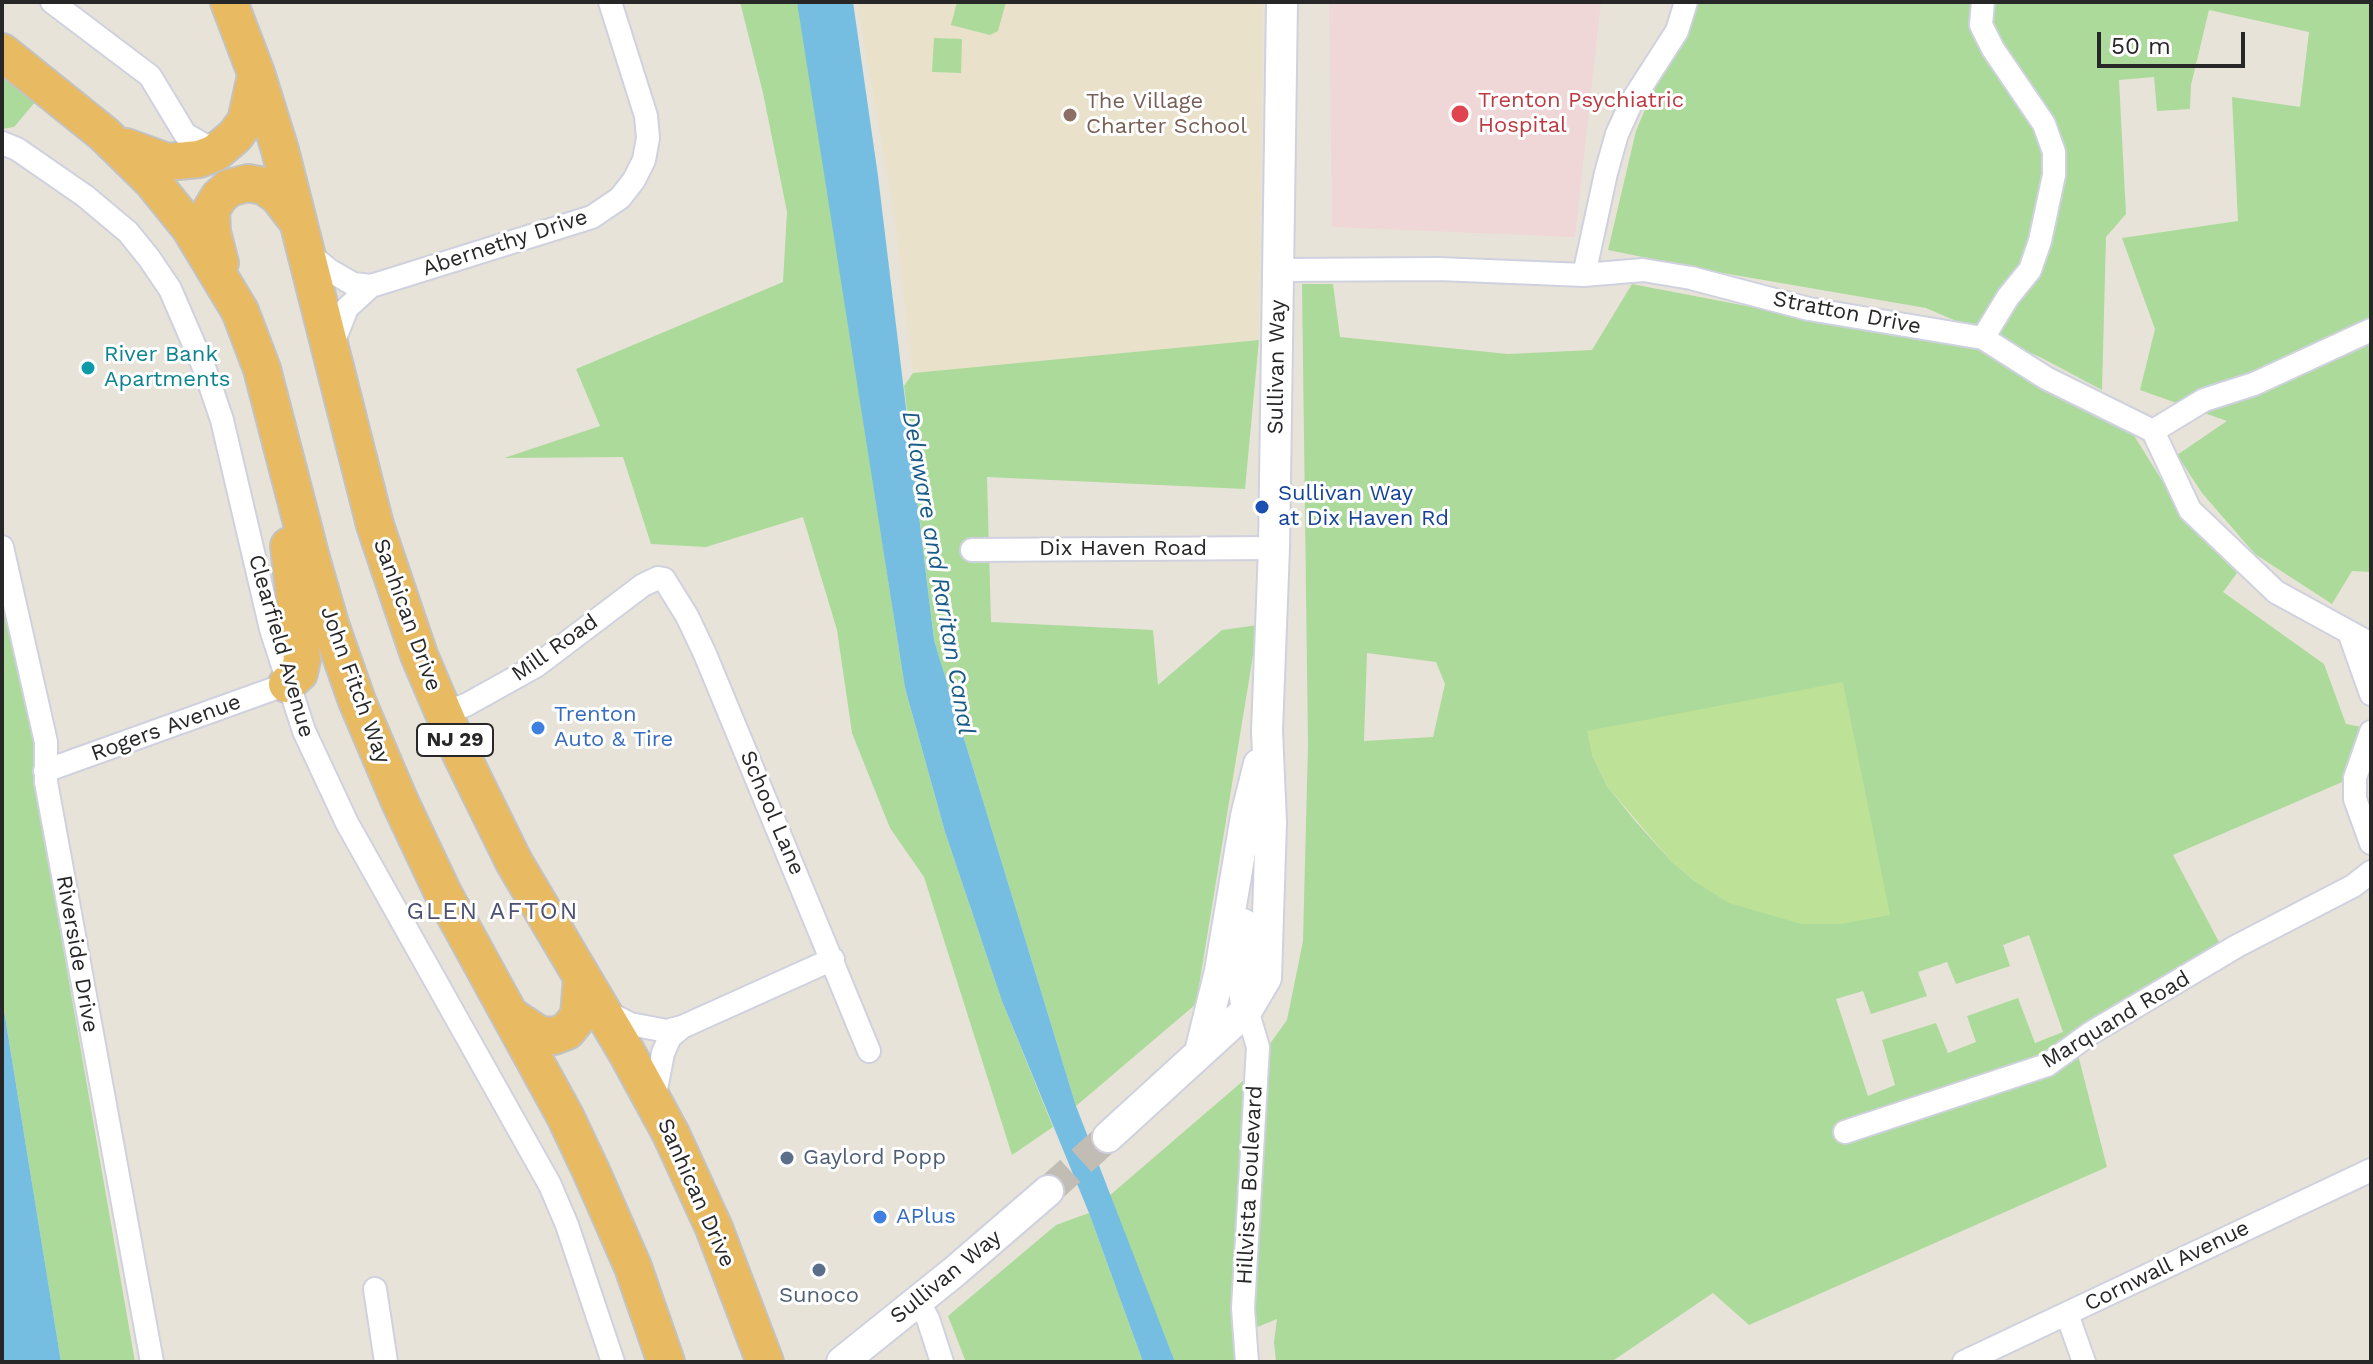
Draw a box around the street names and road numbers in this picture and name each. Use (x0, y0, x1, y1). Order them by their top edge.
street label: Abernethy Drive (419, 204, 591, 282)
street label: Stratton Drive (1771, 286, 1923, 340)
street label: Sullivan Way (1263, 299, 1291, 435)
street label: Sanhican Drive (367, 535, 447, 695)
street label: Dix Haven Road (1039, 536, 1207, 562)
street label: Clearfield Avenue (242, 552, 320, 740)
street label: John Fitch Way (314, 603, 396, 767)
street label: Mill Road (507, 609, 603, 687)
street label: Rogers Avenue (88, 689, 244, 767)
road number: NJ 29 (417, 724, 493, 756)
street label: School Lane (734, 747, 810, 879)
street label: Riverside Drive (50, 873, 104, 1035)
street label: Marquand Road (2037, 965, 2195, 1075)
street label: Hillvista Boulevard (1232, 1085, 1268, 1285)
street label: Sanhican Drive (651, 1115, 741, 1271)
street label: Cornwall Avenue (2080, 1215, 2254, 1317)
street label: Sullivan Way (885, 1224, 1007, 1330)

